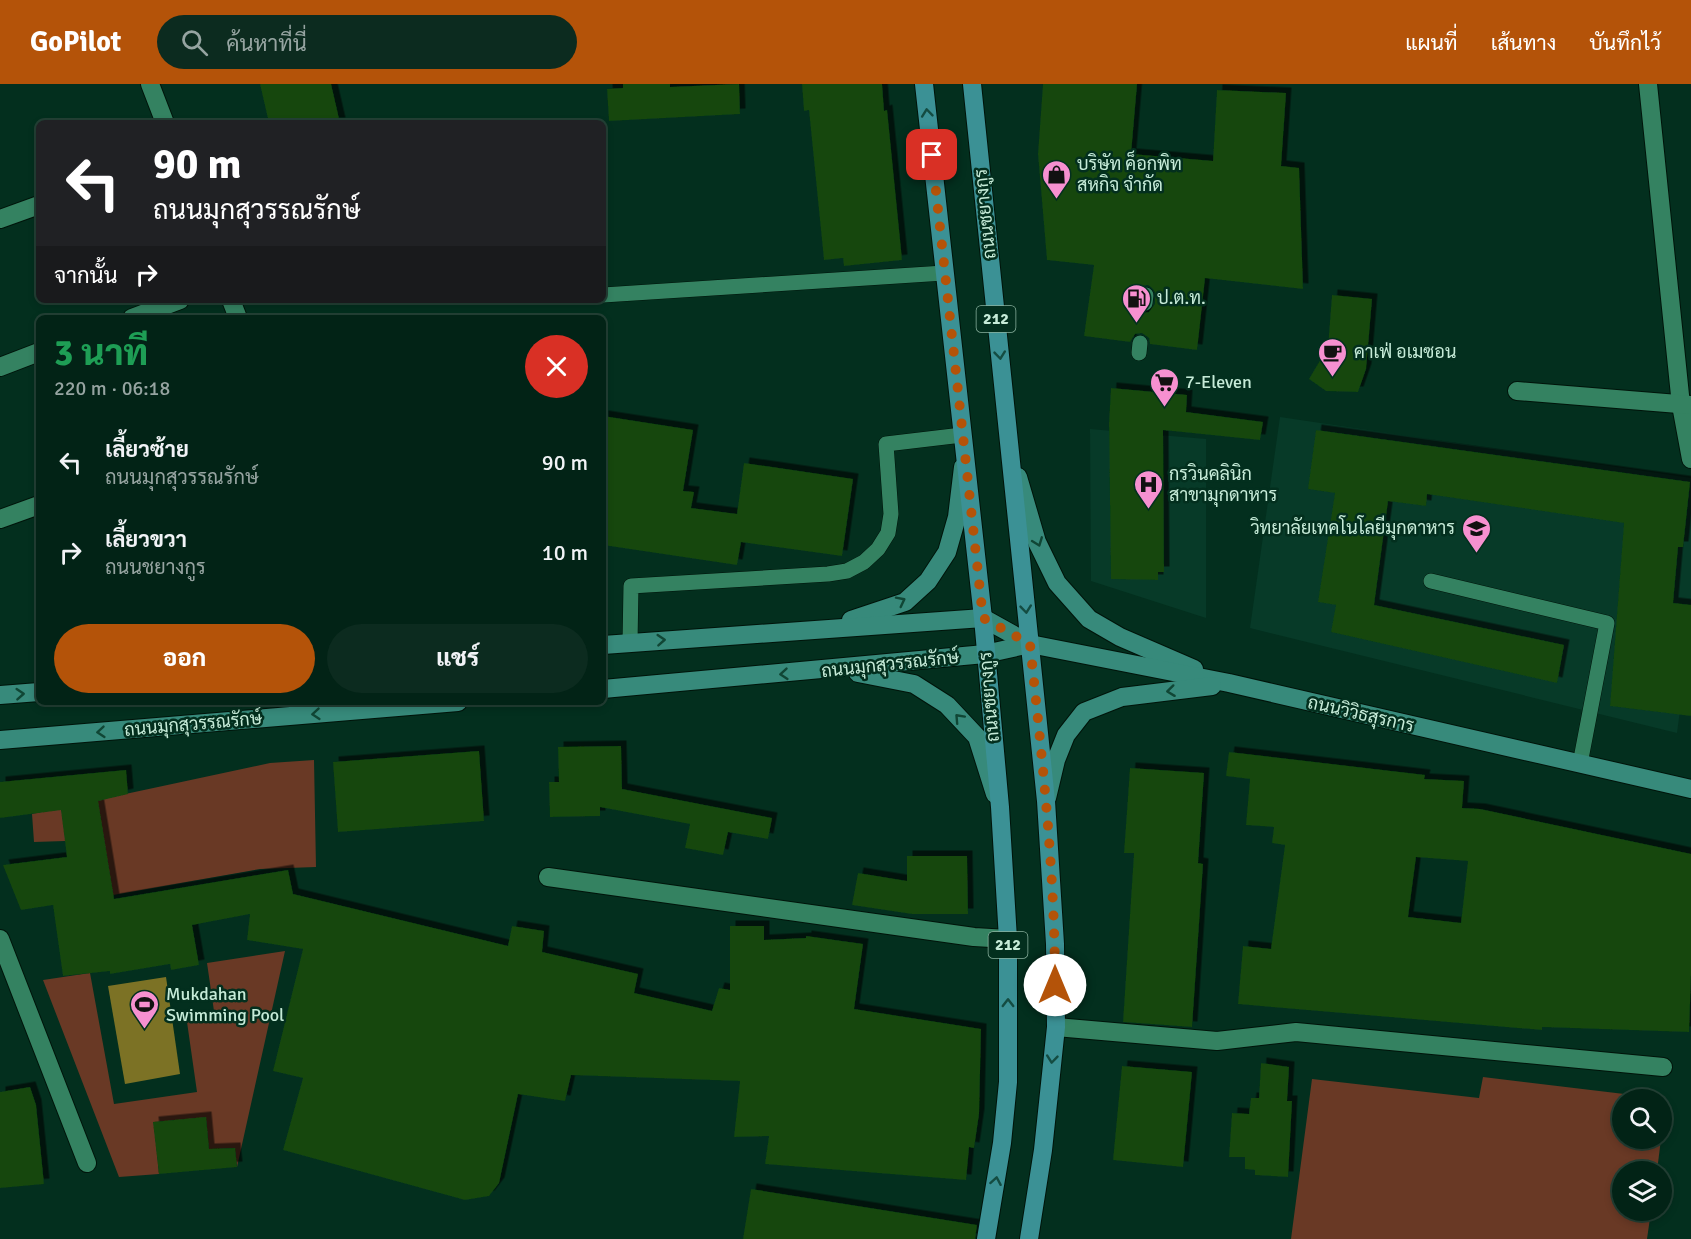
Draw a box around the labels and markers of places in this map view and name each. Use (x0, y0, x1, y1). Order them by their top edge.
pin (906, 129, 957, 180)
place label: บริษัท ค็อกพิท สหกิจ จำกัด (1077, 150, 1182, 196)
shop icon: บริษัท ค็อกพิท สหกิจ จำกัด (1040, 158, 1072, 200)
fuel station icon: ป.ต.ท. (1120, 282, 1152, 324)
place label: ป.ต.ท. (1157, 287, 1206, 309)
cafe icon: คาเฟ่ อเมซอน (1317, 336, 1349, 378)
place label: คาเฟ่ อเมซอน (1354, 341, 1456, 363)
supermarket icon: 7-Eleven (1148, 366, 1180, 408)
place label: 7-Eleven (1185, 371, 1252, 393)
place label: กรวินคลินิก สาขามุกดาหาร (1169, 463, 1278, 507)
hospital icon: กรวินคลินิก สาขามุกดาหาร (1132, 468, 1164, 510)
school or university icon: วิทยาลัยเทคโนโลยีมุกดาหาร (1460, 512, 1492, 554)
place label: วิทยาลัยเทคโนโลยีมุกดาหาร (1249, 515, 1455, 540)
place label: Mukdahan Swimming Pool (166, 983, 284, 1026)
sports icon: Mukdahan Swimming Pool (129, 988, 161, 1030)

